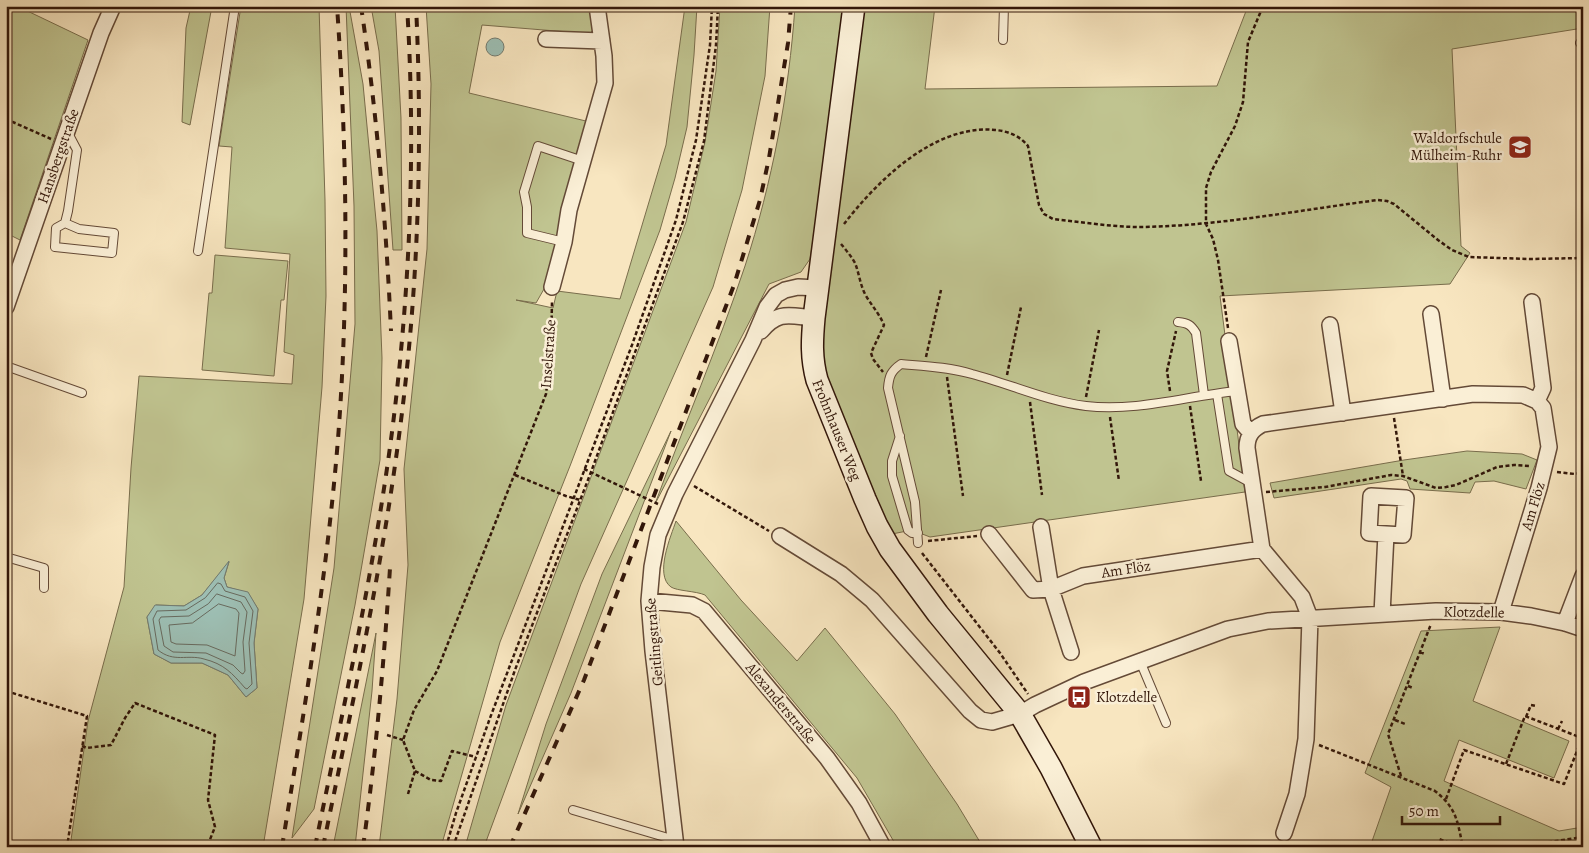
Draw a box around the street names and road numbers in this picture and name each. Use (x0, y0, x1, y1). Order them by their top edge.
street label: Hansbergstraße (32, 106, 84, 206)
street label: Inselstraße (536, 319, 560, 389)
street label: Frohnhauser Weg (807, 376, 867, 484)
street label: Am Flöz (1516, 479, 1550, 534)
street label: Am Flöz (1099, 555, 1152, 583)
street label: Geitlingstraße (640, 597, 668, 687)
street label: Klotzdelle (1443, 601, 1505, 623)
street label: Alexanderstraße (740, 657, 821, 748)

